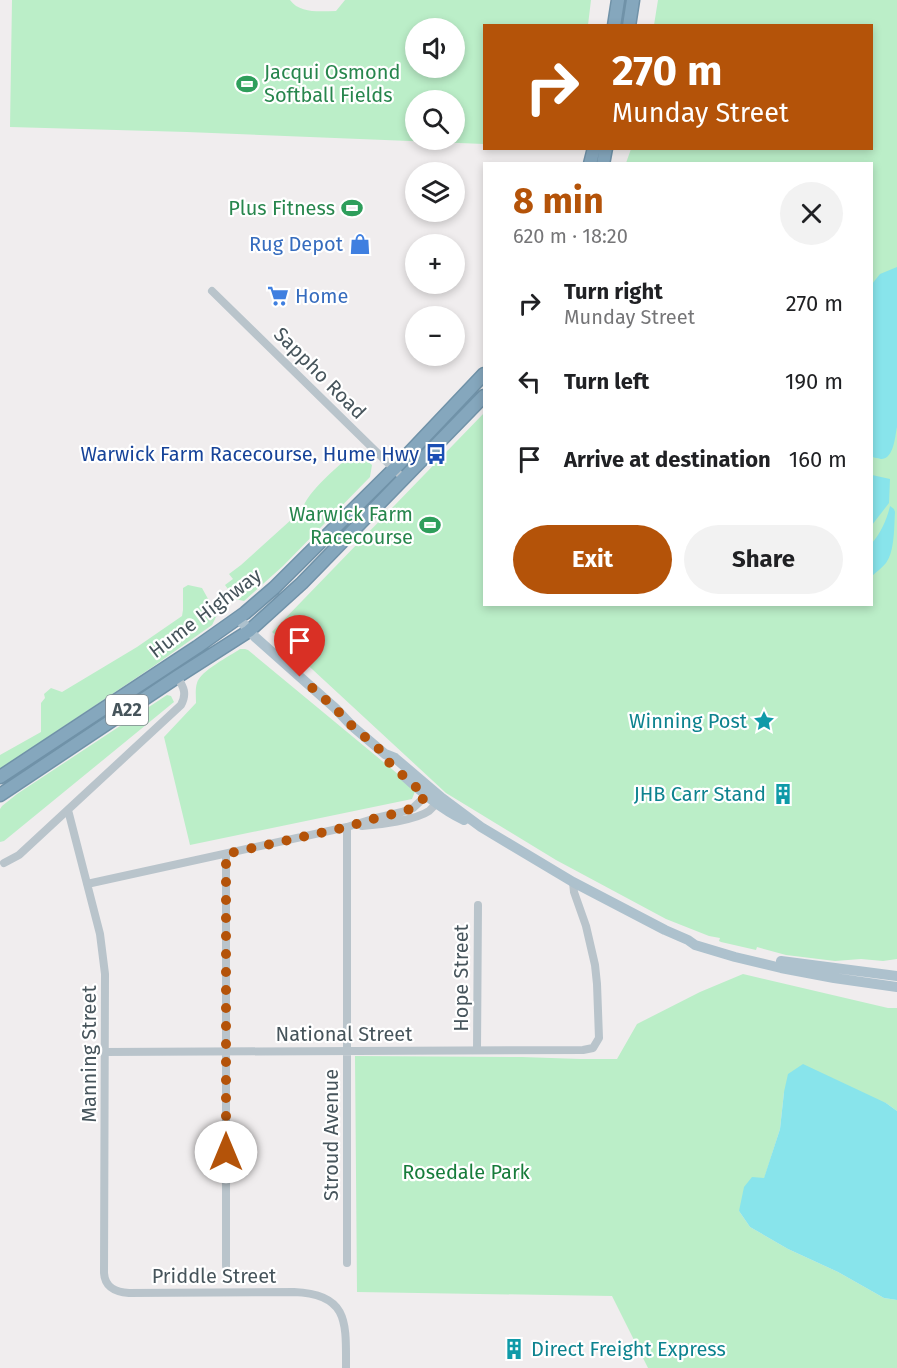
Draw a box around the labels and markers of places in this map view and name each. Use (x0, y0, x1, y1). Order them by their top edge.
place label: Jacqui Osmond Softball Fields (264, 60, 400, 107)
sports icon: Jacqui Osmond Softball Fields (235, 72, 259, 96)
place label: Plus Fitness (228, 196, 335, 220)
sports icon: Plus Fitness (340, 196, 364, 220)
place label: Rug Depot (249, 232, 344, 256)
shop icon: Rug Depot (348, 232, 372, 256)
supermarket icon: Home (266, 284, 290, 308)
place label: Home (295, 284, 348, 308)
place label: Warwick Farm Racecourse, Hume Hwy (81, 442, 419, 466)
bus stop icon: Warwick Farm Racecourse, Hume Hwy (424, 442, 448, 466)
place label: Warwick Farm Racecourse (289, 502, 413, 549)
sports icon: Warwick Farm Racecourse (418, 513, 442, 537)
pin (274, 615, 325, 677)
place label: Winning Post (629, 709, 748, 733)
place icon: Winning Post (752, 709, 776, 733)
place label: JHB Carr Stand (634, 782, 766, 806)
building icon: JHB Carr Stand (771, 782, 795, 806)
building icon: Direct Freight Express (502, 1337, 526, 1361)
place label: Direct Freight Express (531, 1337, 726, 1361)

